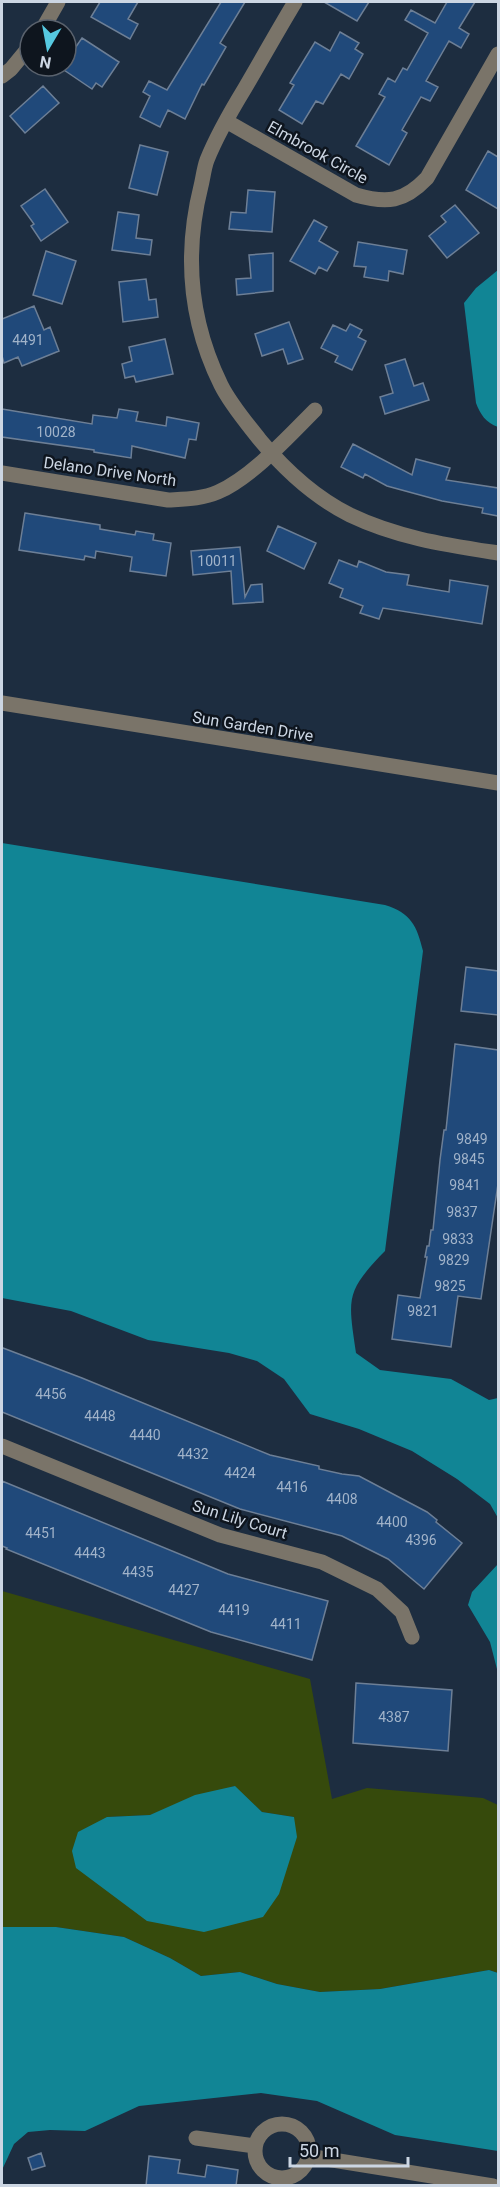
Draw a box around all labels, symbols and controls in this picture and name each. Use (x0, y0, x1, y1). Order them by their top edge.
north arrow (18, 18, 78, 78)
text: N (38, 52, 53, 73)
street label: Elmbrook Circle (264, 117, 371, 188)
house number: 4491 (12, 332, 44, 348)
house number: 10028 (36, 424, 76, 440)
street label: Delano Drive North (42, 453, 178, 490)
house number: 10011 (197, 553, 237, 569)
street label: Sun Garden Drive (191, 708, 315, 745)
house number: 9849 (456, 1131, 488, 1147)
house number: 9845 (453, 1151, 485, 1167)
house number: 9841 (449, 1177, 481, 1193)
house number: 9837 (446, 1204, 478, 1220)
house number: 9833 (442, 1231, 474, 1247)
house number: 9829 (438, 1252, 470, 1268)
house number: 9825 (434, 1278, 466, 1294)
house number: 9821 (407, 1303, 439, 1319)
house number: 4456 (35, 1386, 67, 1402)
house number: 4448 (84, 1408, 116, 1424)
house number: 4440 (129, 1427, 161, 1443)
house number: 4432 (177, 1446, 209, 1462)
house number: 4424 (224, 1465, 256, 1481)
house number: 4416 (276, 1479, 308, 1495)
house number: 4408 (326, 1491, 358, 1507)
street label: Sun Lily Court (190, 1496, 290, 1543)
house number: 4400 (376, 1514, 408, 1530)
house number: 4451 (25, 1525, 57, 1541)
house number: 4396 (405, 1532, 437, 1548)
house number: 4443 (74, 1545, 106, 1561)
house number: 4435 (122, 1564, 154, 1580)
house number: 4427 (168, 1582, 200, 1598)
house number: 4419 (218, 1602, 250, 1618)
house number: 4411 (270, 1616, 302, 1632)
house number: 4387 (378, 1709, 410, 1725)
scale bar (290, 2130, 408, 2168)
text: 50 m (299, 2140, 339, 2161)

